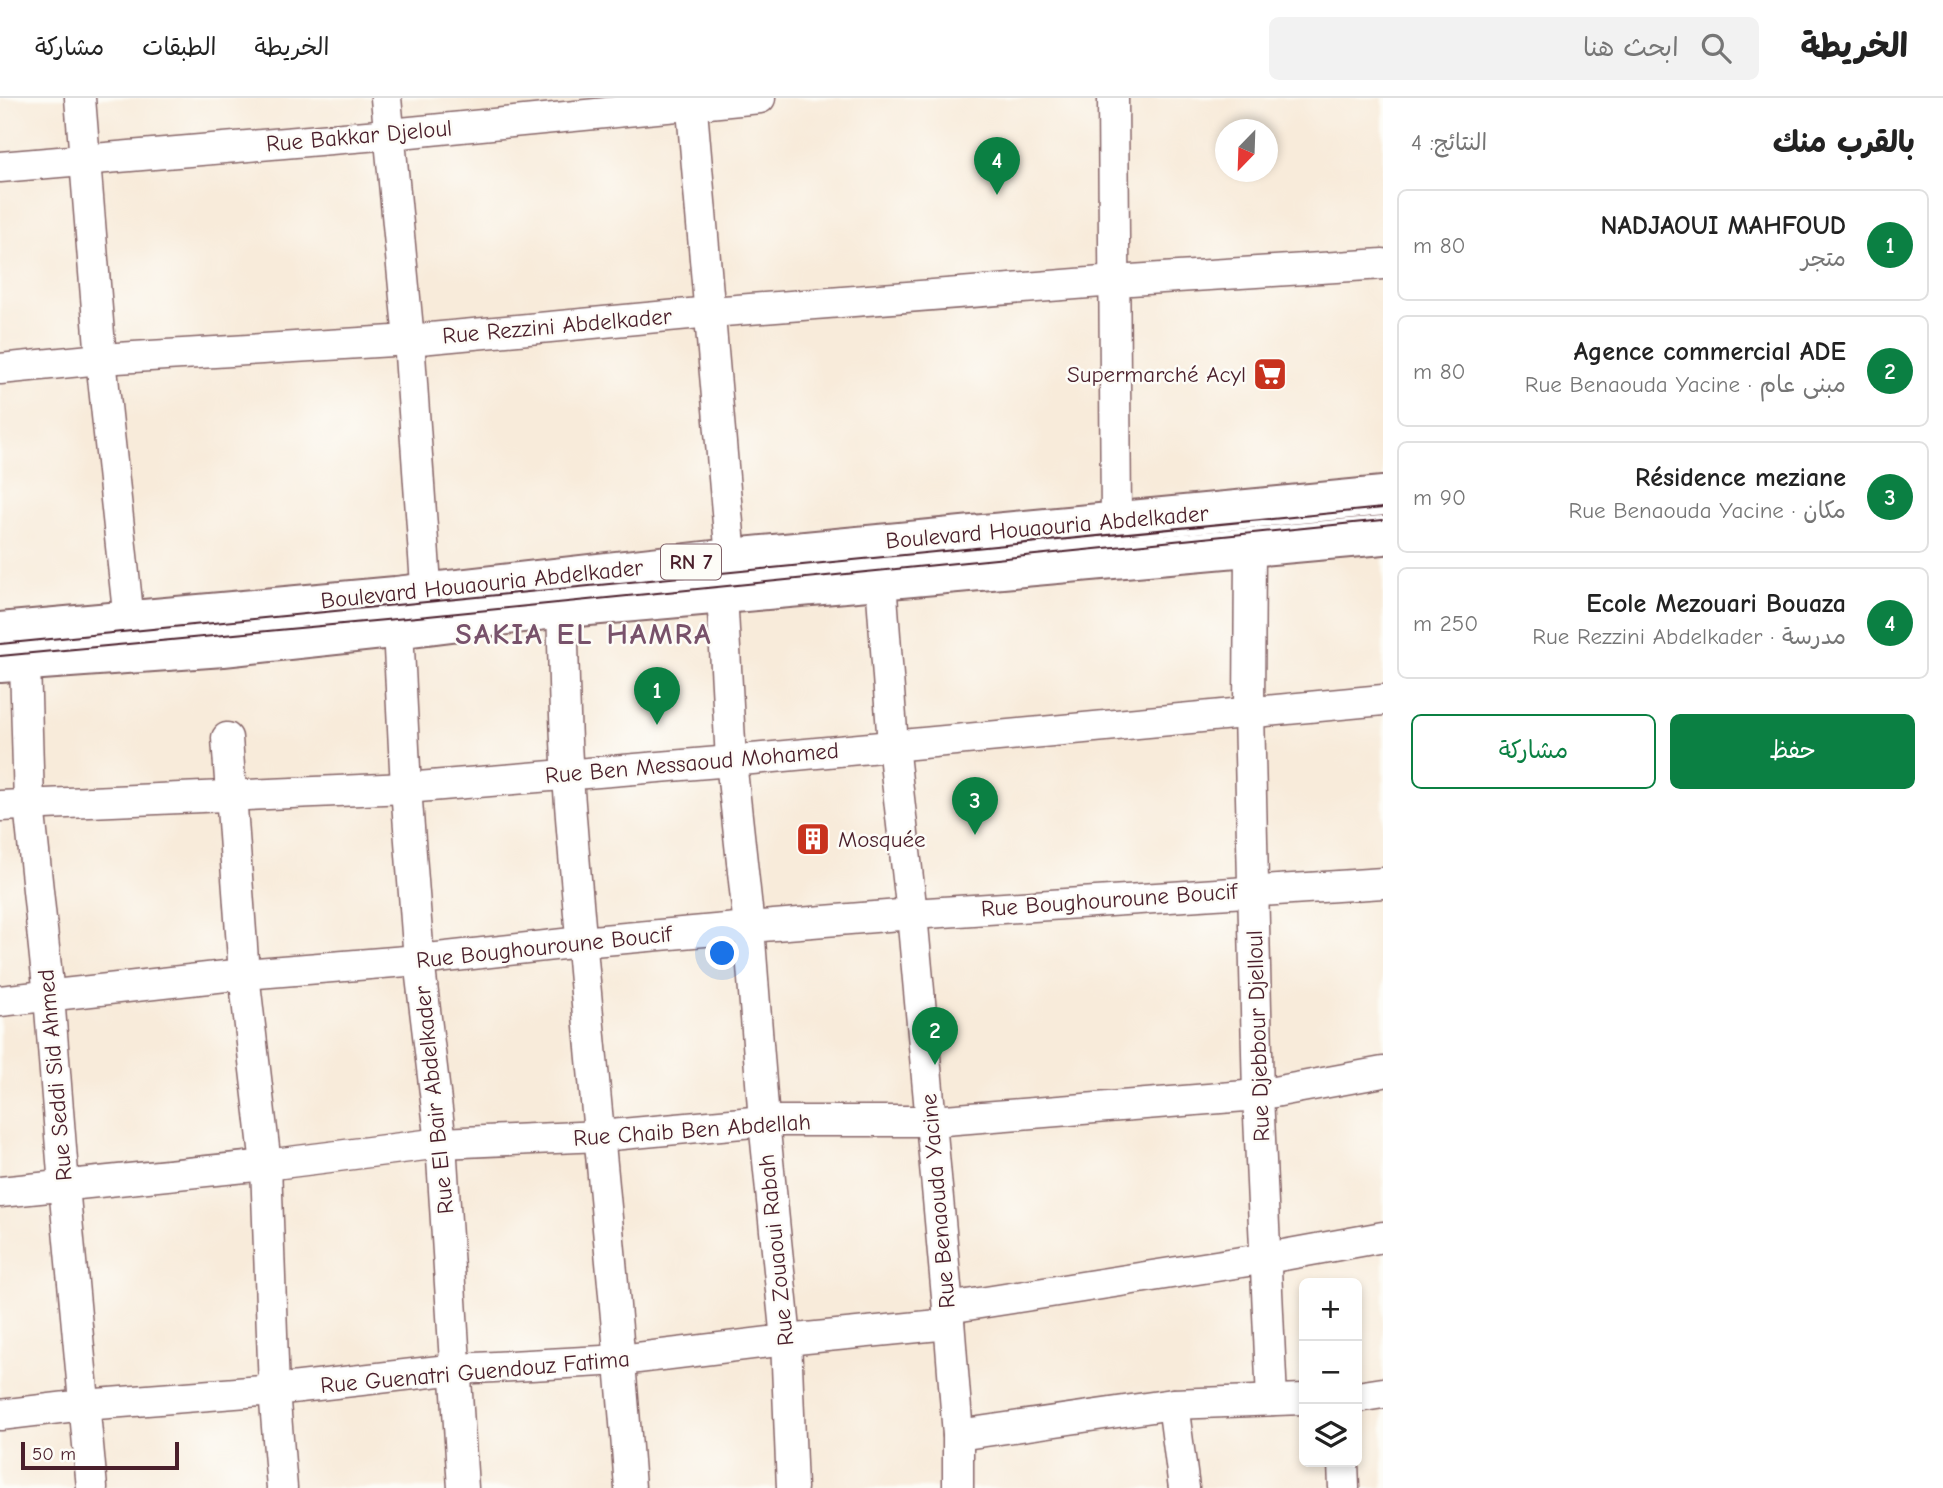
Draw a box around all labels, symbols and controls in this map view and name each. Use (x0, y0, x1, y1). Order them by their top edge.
search box (1269, 17, 1759, 80)
text: الخريطة (1801, 27, 1908, 65)
icon: search (1697, 29, 1735, 67)
text: مشاركة (35, 33, 104, 61)
text: الطبقات (142, 33, 217, 61)
text: الخريطة (255, 33, 329, 61)
text: ابحث هنا (1583, 33, 1679, 63)
street label: Rue Bakkar Djeloul (265, 114, 453, 158)
north arrow (1215, 119, 1278, 182)
text: بالقرب منك (1773, 125, 1915, 160)
text: النتائج: 4 (1411, 129, 1487, 156)
pin: 4 (974, 137, 1020, 195)
text: NADJAOUI MAHFOUD (1601, 211, 1846, 241)
text: 80 m (1413, 232, 1466, 259)
text: 1 (1885, 232, 1895, 259)
text: متجر (1801, 245, 1846, 272)
street label: Rue Rezzini Abdelkader (441, 302, 674, 349)
text: Agence commercial ADE (1574, 337, 1846, 367)
supermarket icon: Supermarché Acyl (1251, 355, 1289, 393)
text: 80 m (1413, 358, 1466, 385)
text: 2 (1884, 358, 1896, 385)
place label: Supermarché Acyl (1067, 361, 1246, 388)
text: مبنى عام · Rue Benaouda Yacine (1525, 371, 1846, 398)
text: Résidence meziane (1635, 463, 1846, 493)
text: 90 m (1413, 484, 1466, 511)
text: 3 (1884, 484, 1896, 511)
text: مكان · Rue Benaouda Yacine (1568, 497, 1846, 524)
street label: Boulevard Houaouria Abdelkader (884, 499, 1210, 555)
road number: RN 7 (661, 545, 721, 580)
street label: Boulevard Houaouria Abdelkader (319, 554, 645, 614)
text: Ecole Mezouari Bouaza (1586, 589, 1846, 619)
text: 250 m (1413, 610, 1478, 637)
text: 4 (1885, 610, 1895, 637)
district label: SAKIA EL HAMRA (455, 617, 713, 652)
text: مدرسة · Rue Rezzini Abdelkader (1532, 623, 1846, 650)
pin: 1 (634, 667, 680, 725)
button: مشاركة (1411, 714, 1656, 789)
button: حفظ (1670, 714, 1915, 789)
street label: Rue Ben Messaoud Mohamed (544, 737, 840, 789)
pin: 3 (952, 777, 998, 835)
building icon: Mosquée (794, 820, 832, 858)
place label: Mosquée (838, 826, 925, 853)
street label: Rue Boughouroune Boucif (980, 877, 1240, 922)
street label: Rue Boughouroune Boucif (415, 920, 675, 974)
street label: Rue Djebbour Djelloul (1241, 930, 1275, 1142)
your location (705, 936, 739, 970)
street label: Rue Seddi Sid Ahmed (32, 968, 78, 1182)
street label: Rue El Bair Abdelkader (409, 984, 459, 1215)
pin: 2 (912, 1007, 958, 1065)
street label: Rue Benaouda Yacine (915, 1093, 961, 1309)
street label: Rue Chaib Ben Abdellah (572, 1108, 812, 1152)
street label: Rue Zouaoui Rabah (753, 1153, 799, 1347)
map controls (1299, 1278, 1362, 1467)
button: + (1299, 1278, 1362, 1341)
button: − (1299, 1341, 1362, 1404)
street label: Rue Guenatri Guendouz Fatima (319, 1345, 631, 1399)
button: layers (1299, 1404, 1362, 1467)
scale bar (21, 1439, 178, 1471)
text: 50 m (32, 1443, 76, 1465)

